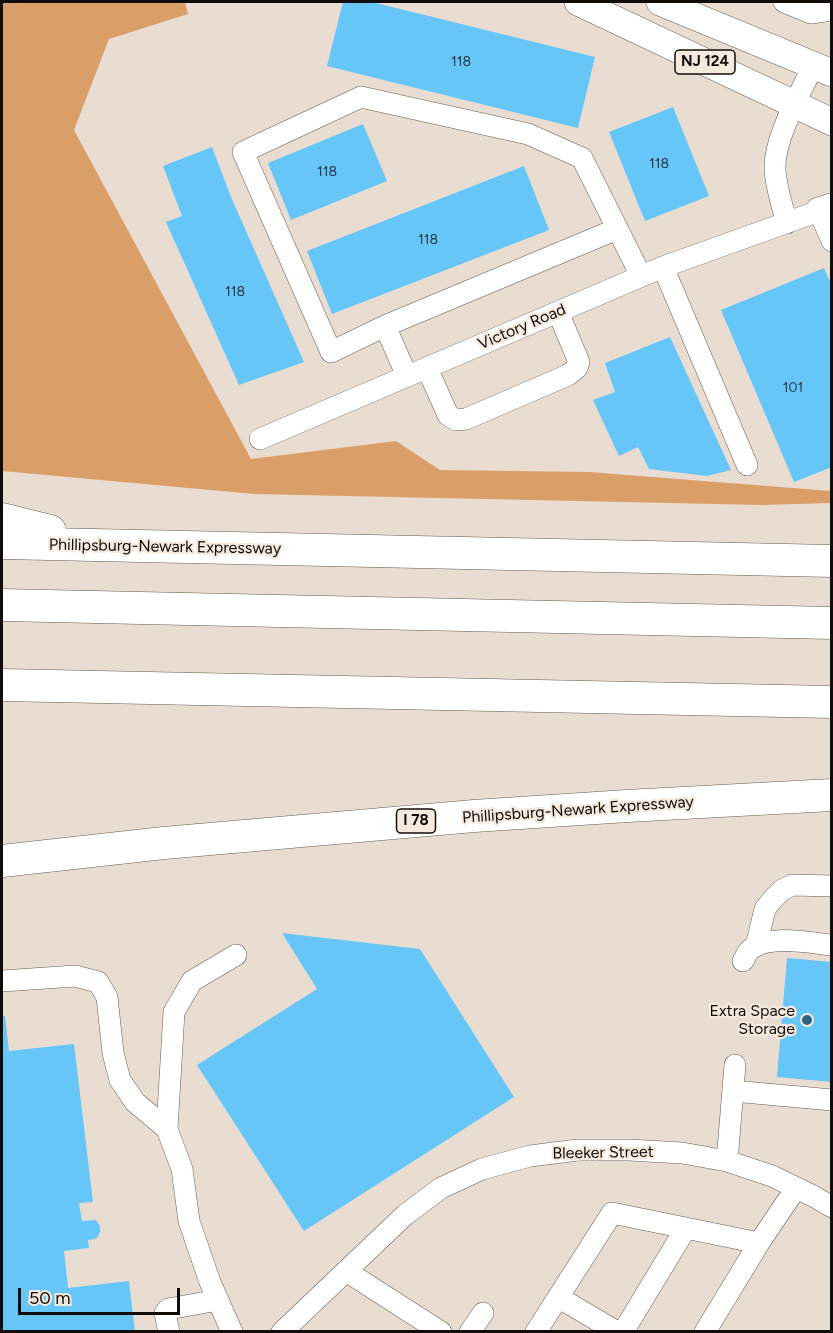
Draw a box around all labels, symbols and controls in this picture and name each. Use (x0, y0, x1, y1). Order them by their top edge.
road number: NJ 124 (675, 50, 735, 74)
house number: 118 (451, 54, 471, 70)
house number: 118 (649, 156, 669, 172)
house number: 118 (317, 164, 337, 180)
house number: 118 (418, 232, 438, 248)
house number: 118 (225, 284, 245, 300)
street label: Victory Road (475, 300, 569, 354)
house number: 101 (783, 380, 803, 396)
street label: Phillipsburg-Newark Expressway (49, 535, 281, 559)
street label: Phillipsburg-Newark Expressway (461, 792, 695, 828)
road number: I 78 (396, 809, 436, 833)
place label: Extra Space Storage (710, 1001, 795, 1039)
marker: Extra Space Storage (800, 1013, 814, 1027)
street label: Bleeker Street (552, 1143, 654, 1163)
scale bar (21, 1276, 183, 1314)
text: 50 m (29, 1287, 71, 1309)

